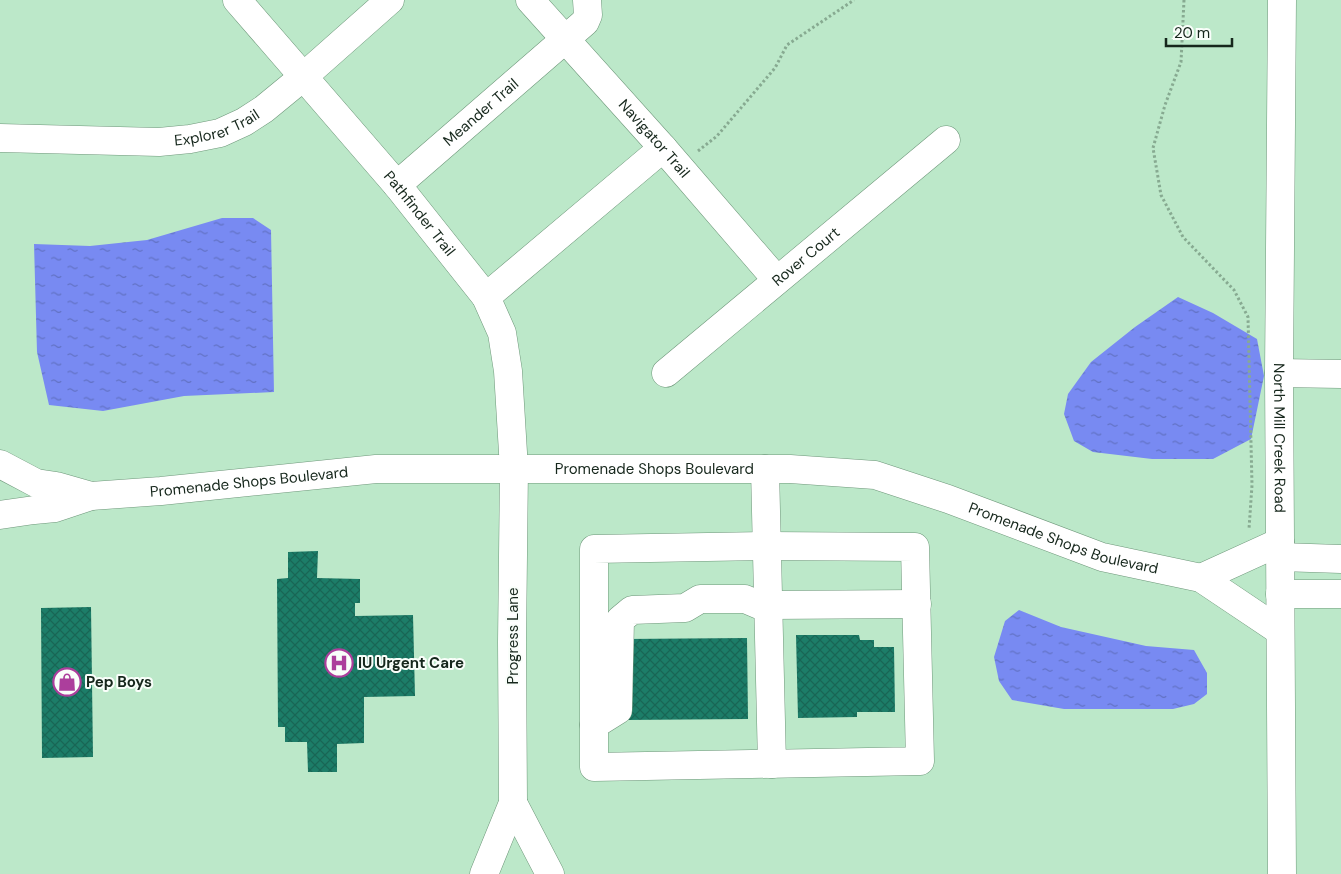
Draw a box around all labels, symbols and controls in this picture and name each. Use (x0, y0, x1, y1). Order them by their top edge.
scale bar (1166, 15, 1232, 47)
text: 20 m (1174, 23, 1210, 43)
street label: Meander Trail (439, 74, 523, 151)
street label: Navigator Trail (614, 95, 694, 182)
street label: Explorer Trail (173, 105, 263, 150)
street label: Pathfinder Trail (379, 167, 460, 260)
street label: Rover Court (768, 222, 844, 291)
street label: North Mill Creek Road (1269, 363, 1290, 513)
street label: Promenade Shops Boulevard (555, 459, 754, 479)
street label: Promenade Shops Boulevard (149, 462, 349, 502)
street label: Promenade Shops Boulevard (966, 498, 1160, 579)
street label: Progress Lane (503, 588, 523, 684)
hospital icon: IU Urgent Care (324, 648, 354, 678)
place label: IU Urgent Care (358, 653, 464, 673)
shop icon: Pep Boys (52, 667, 82, 697)
place label: Pep Boys (86, 672, 152, 692)

